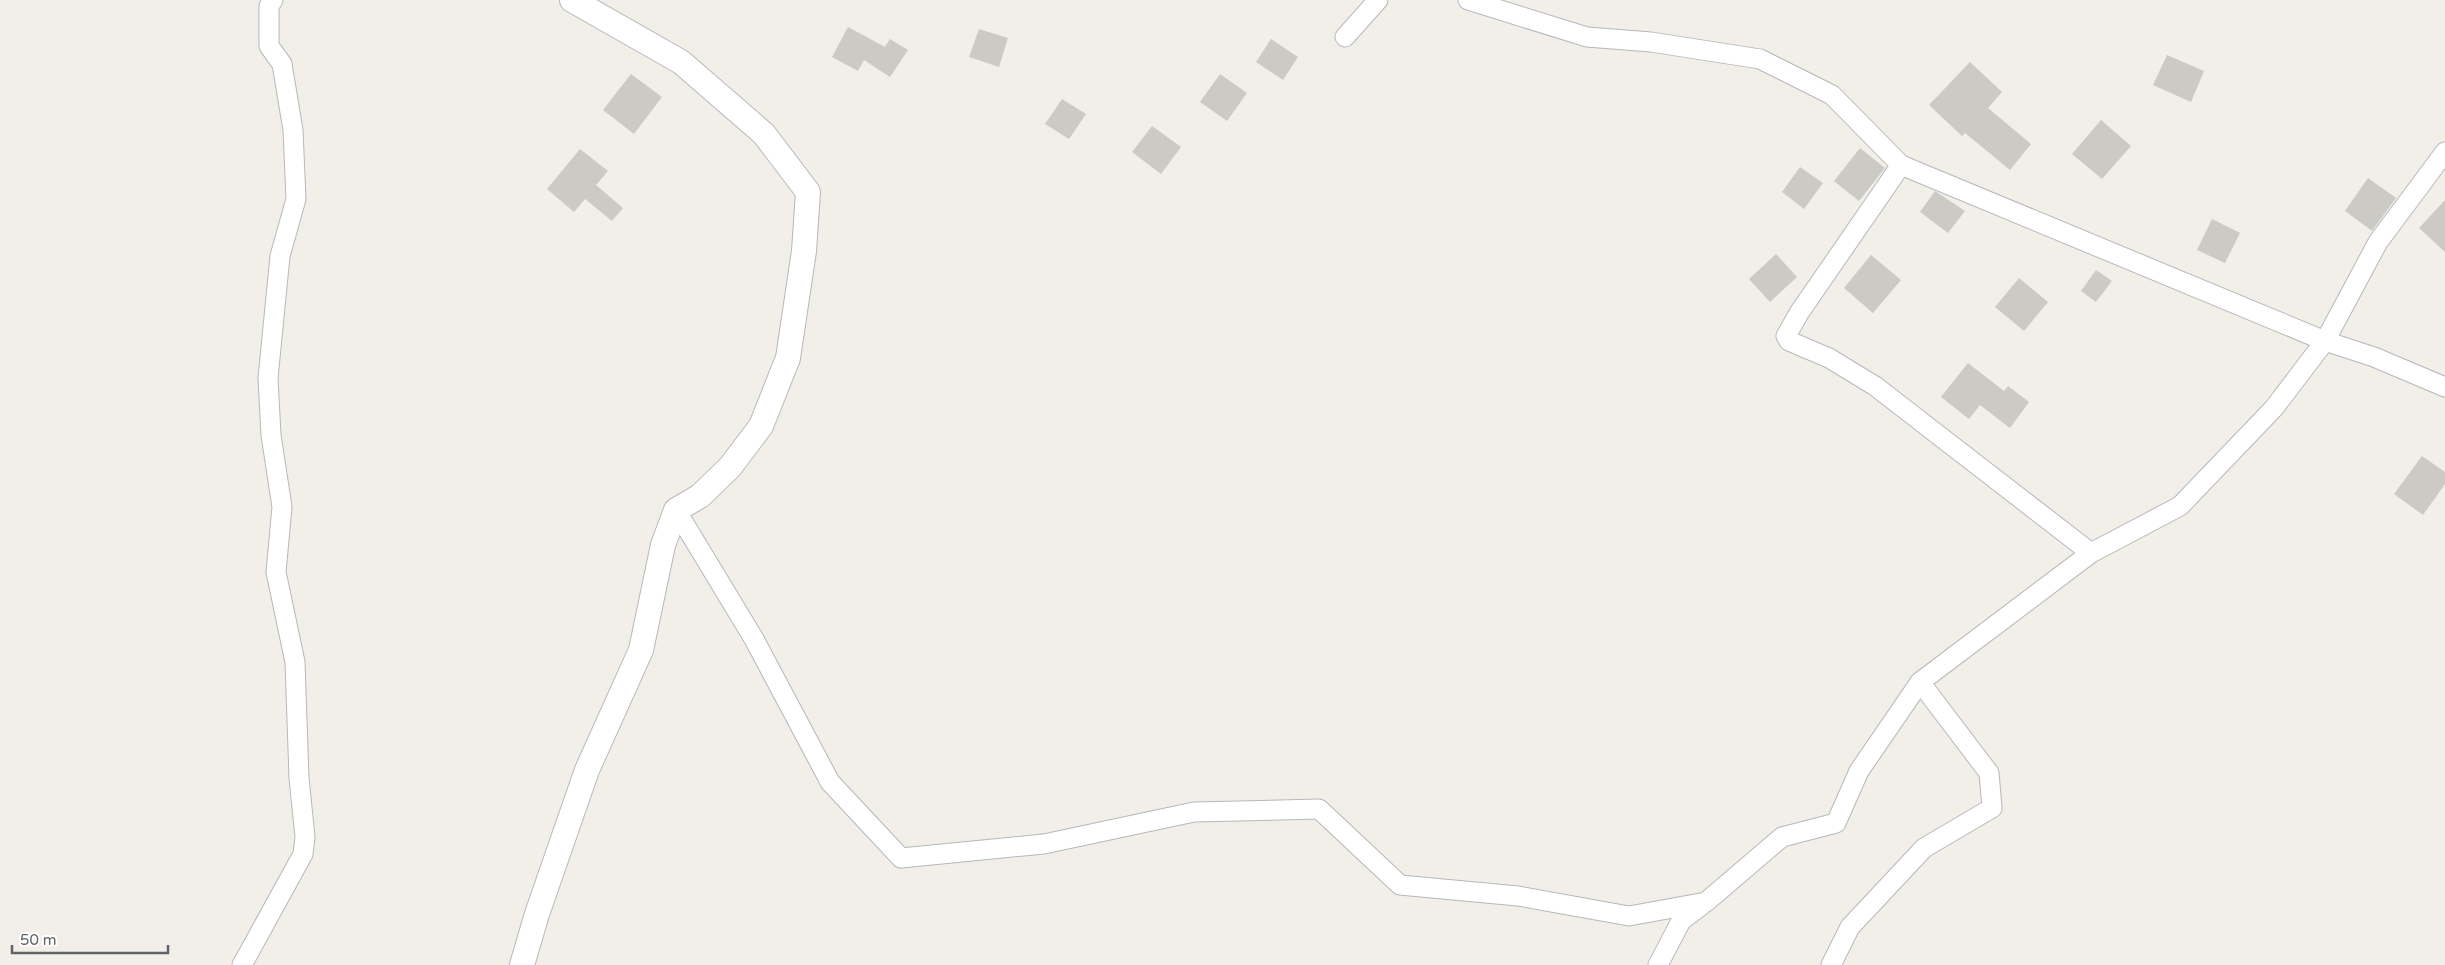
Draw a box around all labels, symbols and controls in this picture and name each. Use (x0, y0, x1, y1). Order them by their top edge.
scale bar (12, 922, 169, 954)
text: 50 m (20, 931, 57, 949)

